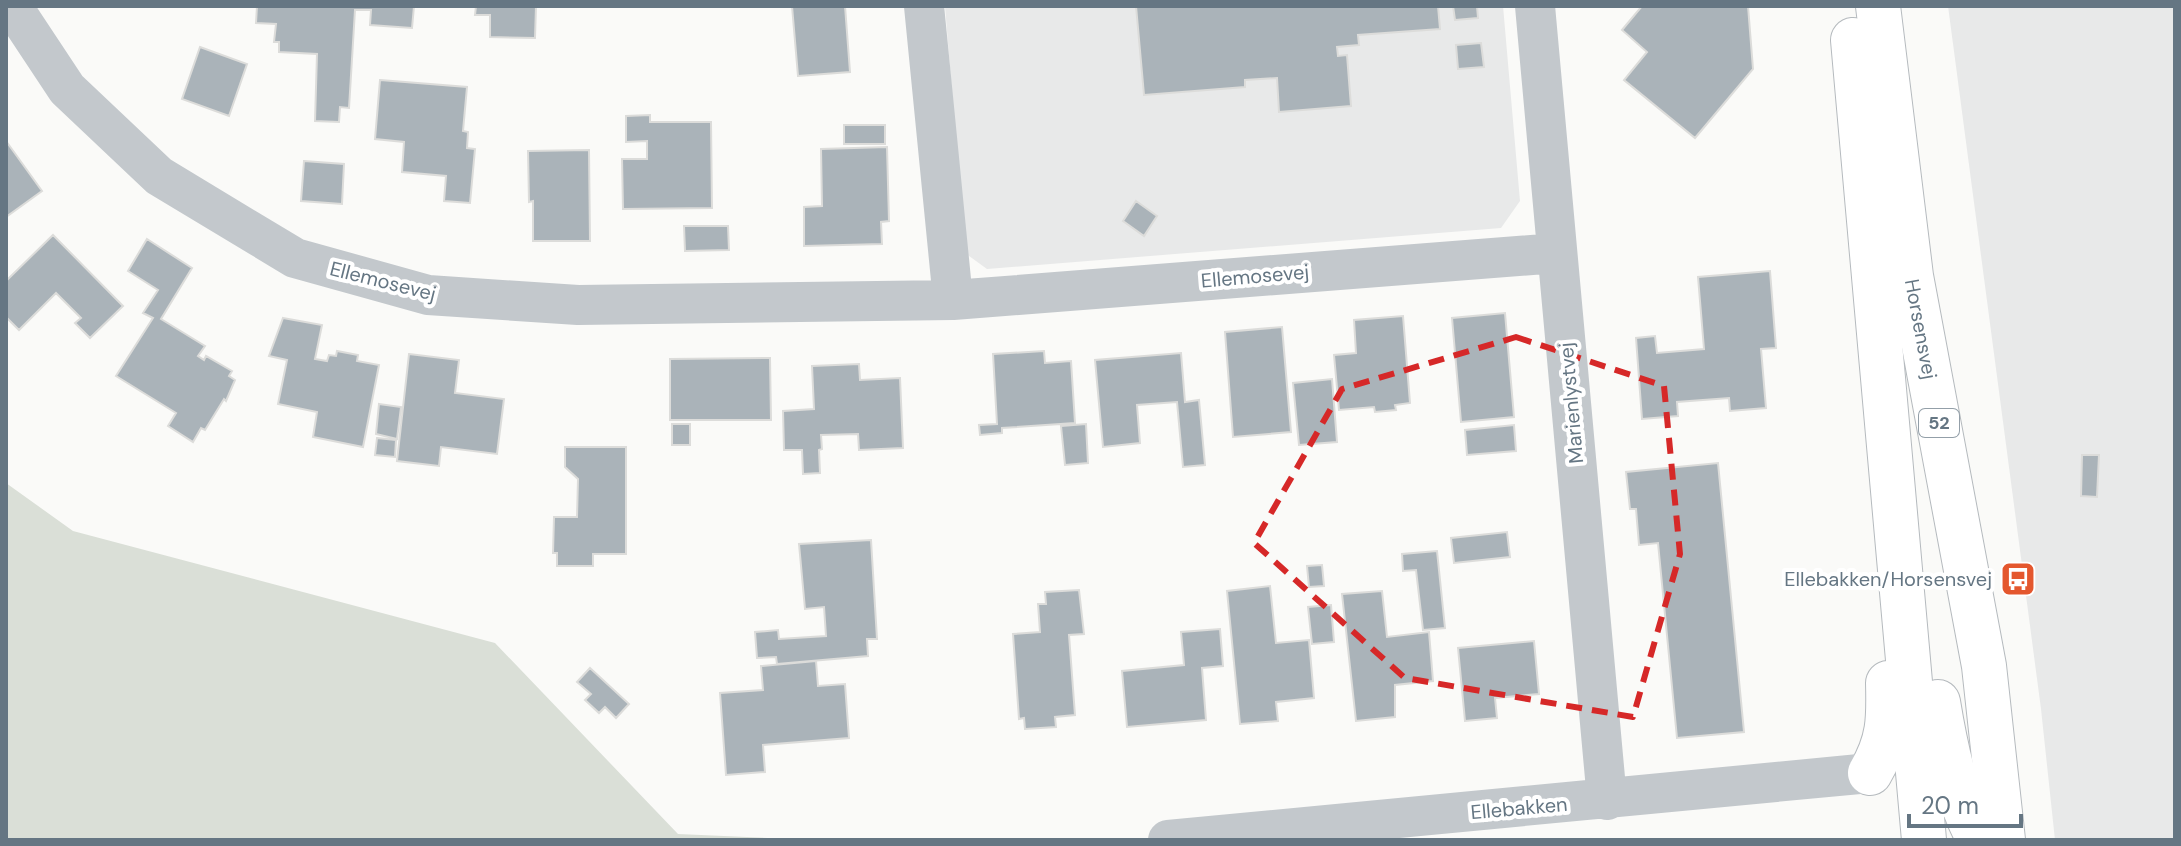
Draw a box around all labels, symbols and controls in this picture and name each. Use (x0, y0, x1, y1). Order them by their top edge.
street label: Ellemosevej (327, 255, 439, 307)
street label: Ellemosevej (1200, 258, 1310, 294)
street label: Horsensvej (1899, 277, 1943, 381)
street label: Marienlystvej (1553, 341, 1589, 465)
road number: 52 (1919, 409, 1959, 437)
bus stop icon: Ellebakken/Horsensvej (1999, 560, 2037, 598)
place label: Ellebakken/Horsensvej (1784, 566, 1992, 592)
scale bar (1909, 778, 2021, 828)
text: 20 m (1921, 790, 1979, 821)
street label: Ellebakken (1469, 791, 1569, 825)

